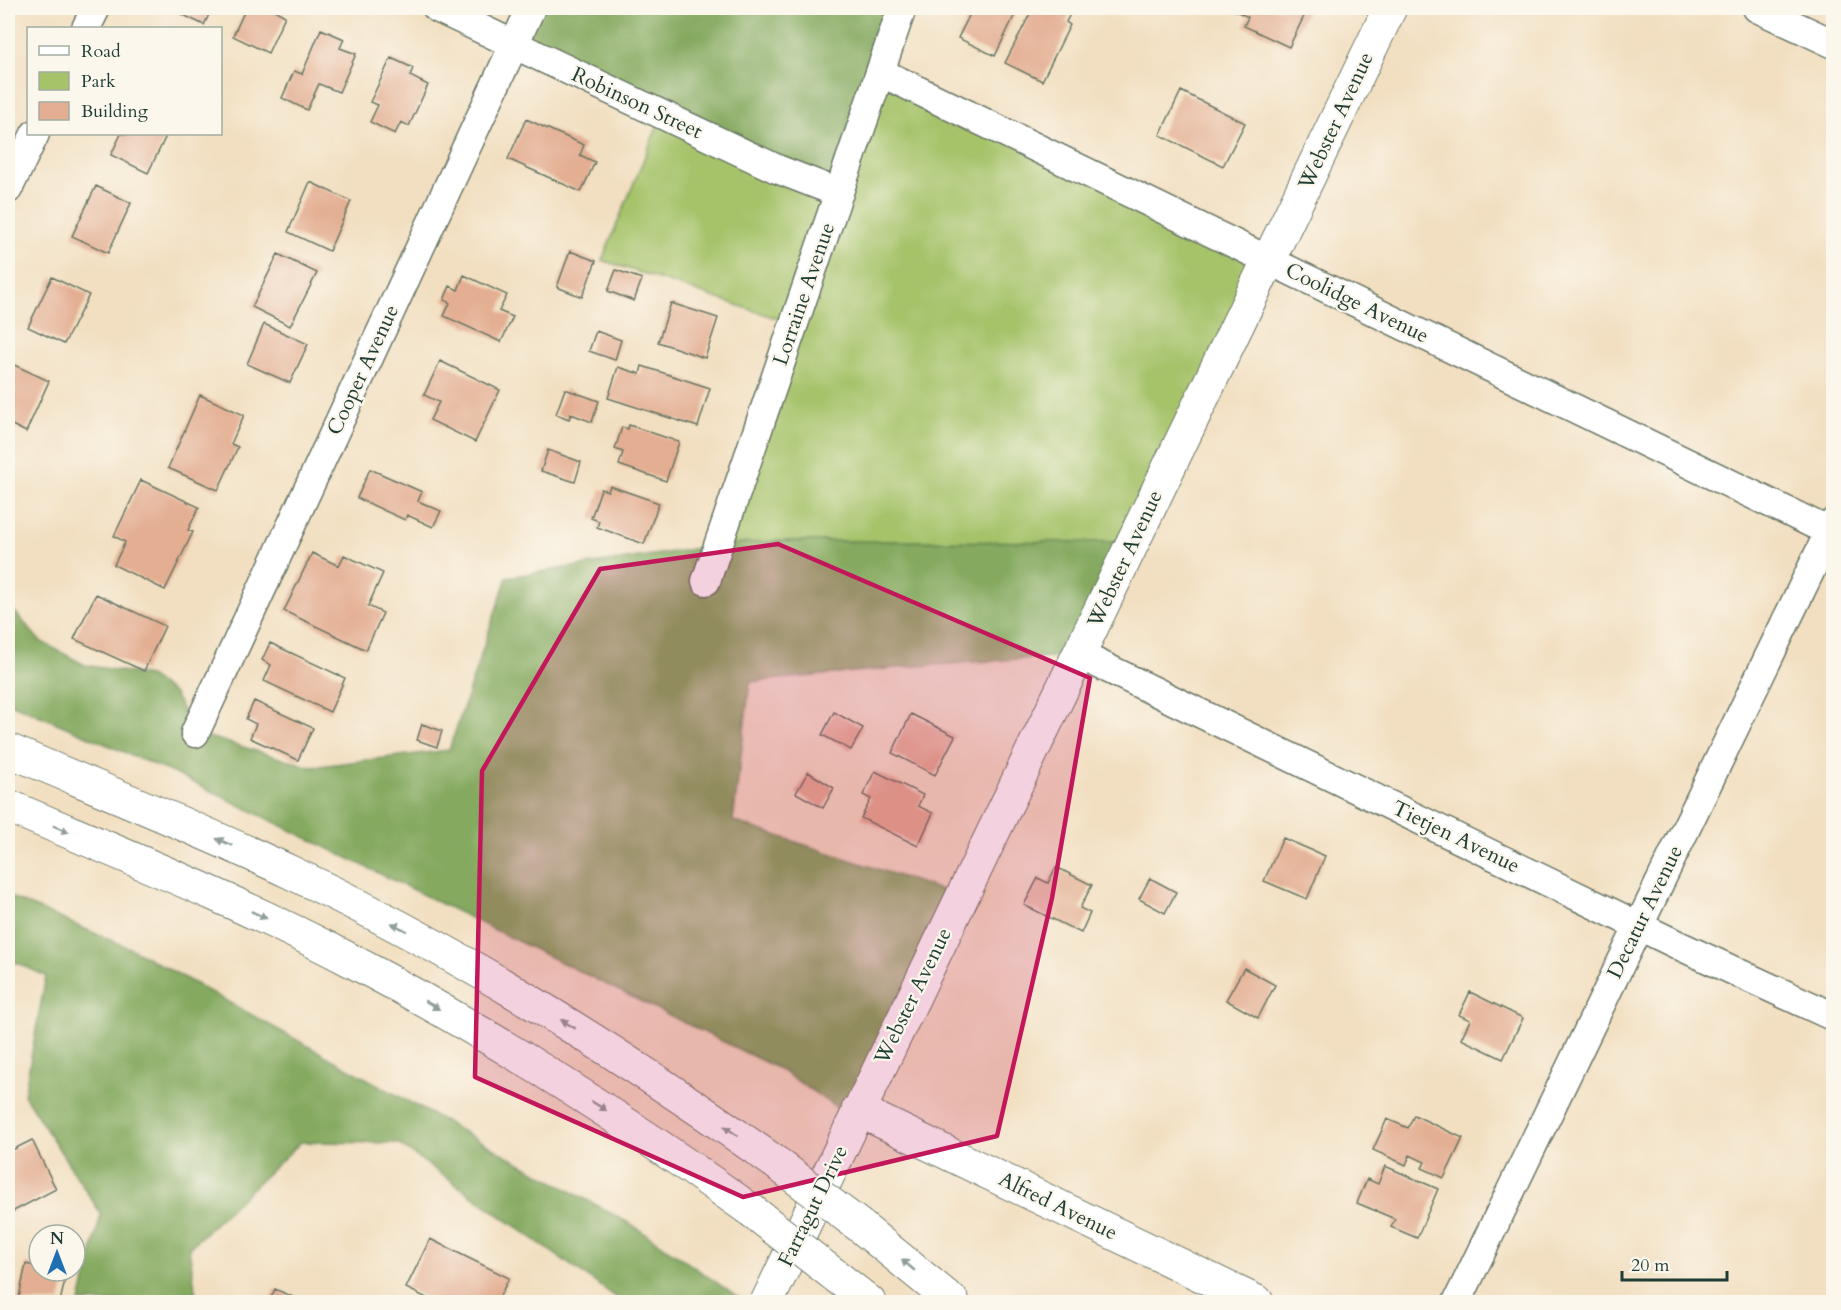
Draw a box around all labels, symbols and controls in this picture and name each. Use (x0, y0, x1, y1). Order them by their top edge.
legend (27, 27, 222, 135)
text: Road (81, 39, 121, 64)
street label: Webster Avenue (1291, 48, 1381, 195)
street label: Robinson Street (567, 60, 708, 146)
text: Park (81, 69, 116, 94)
text: Building (81, 99, 149, 124)
street label: Lorraine Avenue (766, 219, 842, 369)
street label: Coolidge Avenue (1280, 256, 1434, 350)
street label: Cooper Avenue (320, 300, 406, 440)
street label: Webster Avenue (1080, 486, 1170, 633)
street label: Tietjen Avenue (1387, 794, 1525, 880)
one-way arrow (53, 824, 71, 834)
one-way arrow (215, 837, 232, 846)
street label: Decatur Avenue (1600, 841, 1690, 983)
one-way arrow (251, 911, 268, 920)
one-way arrow (390, 922, 407, 932)
street label: Webster Avenue (867, 923, 959, 1070)
one-way arrow (424, 1000, 440, 1011)
one-way arrow (560, 1019, 576, 1030)
one-way arrow (591, 1100, 608, 1111)
one-way arrow (724, 1125, 740, 1137)
street label: Farragut Drive (771, 1140, 855, 1272)
street label: Alfred Avenue (994, 1165, 1122, 1247)
north arrow (27, 1223, 87, 1283)
text: N (50, 1228, 64, 1250)
scale bar (1622, 1244, 1727, 1282)
text: 20 m (1631, 1253, 1670, 1278)
one-way arrow (900, 1258, 916, 1271)

